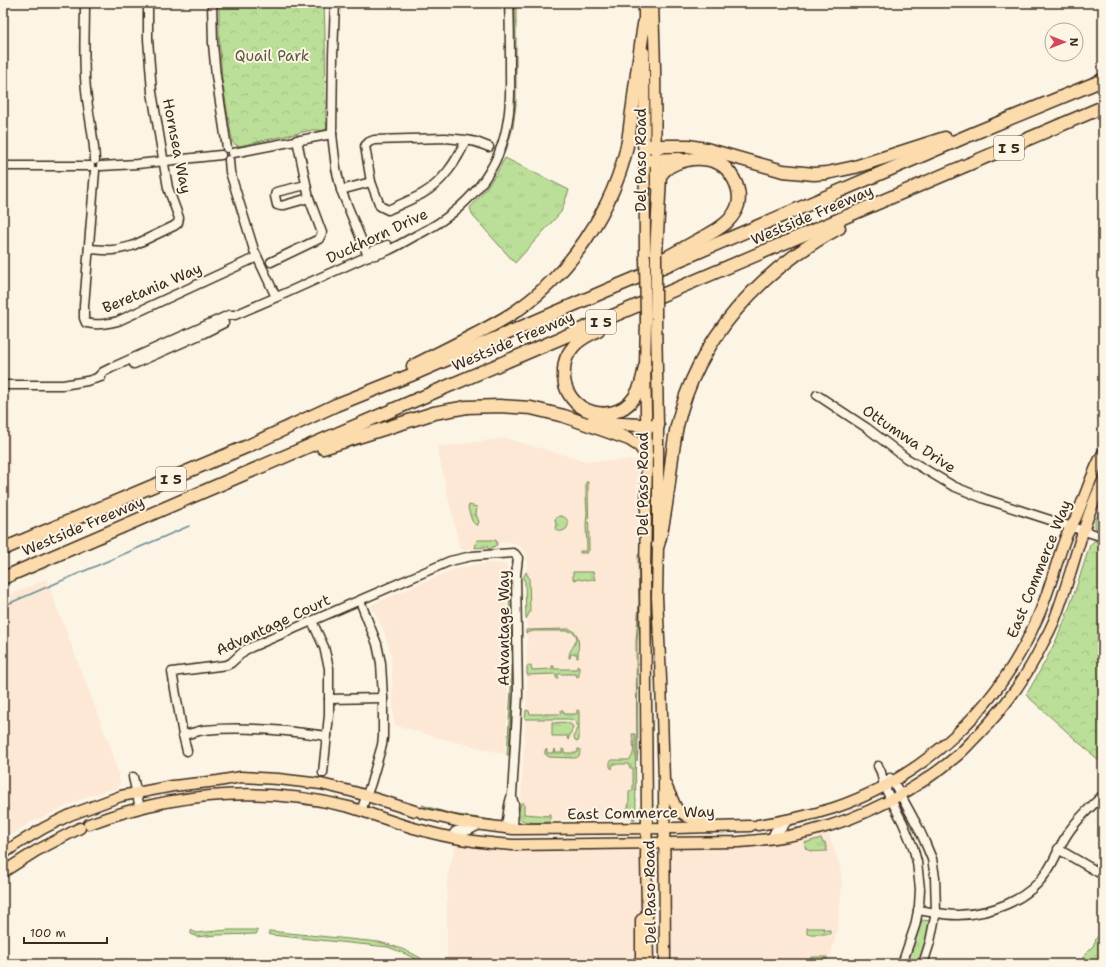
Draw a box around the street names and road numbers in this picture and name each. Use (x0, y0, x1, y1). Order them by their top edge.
street label: Hornsea Way (158, 97, 196, 195)
street label: Del Paso Road (631, 108, 651, 212)
road number: I 5 (994, 136, 1024, 160)
street label: Westside Freeway (748, 180, 876, 250)
street label: Duckhorn Drive (323, 204, 431, 268)
street label: Beretania Way (99, 258, 205, 318)
street label: Westside Freeway (449, 306, 577, 376)
road number: I 5 (586, 310, 616, 334)
street label: Ottumwa Drive (858, 400, 960, 478)
street label: Del Paso Road (633, 432, 653, 536)
road number: I 5 (156, 467, 186, 491)
street label: Westside Freeway (19, 491, 147, 561)
street label: East Commerce Way (1002, 497, 1076, 641)
street label: Advantage Way (494, 570, 514, 686)
street label: Advantage Court (213, 590, 333, 660)
street label: East Commerce Way (567, 802, 715, 824)
street label: Del Paso Road (639, 839, 661, 944)

